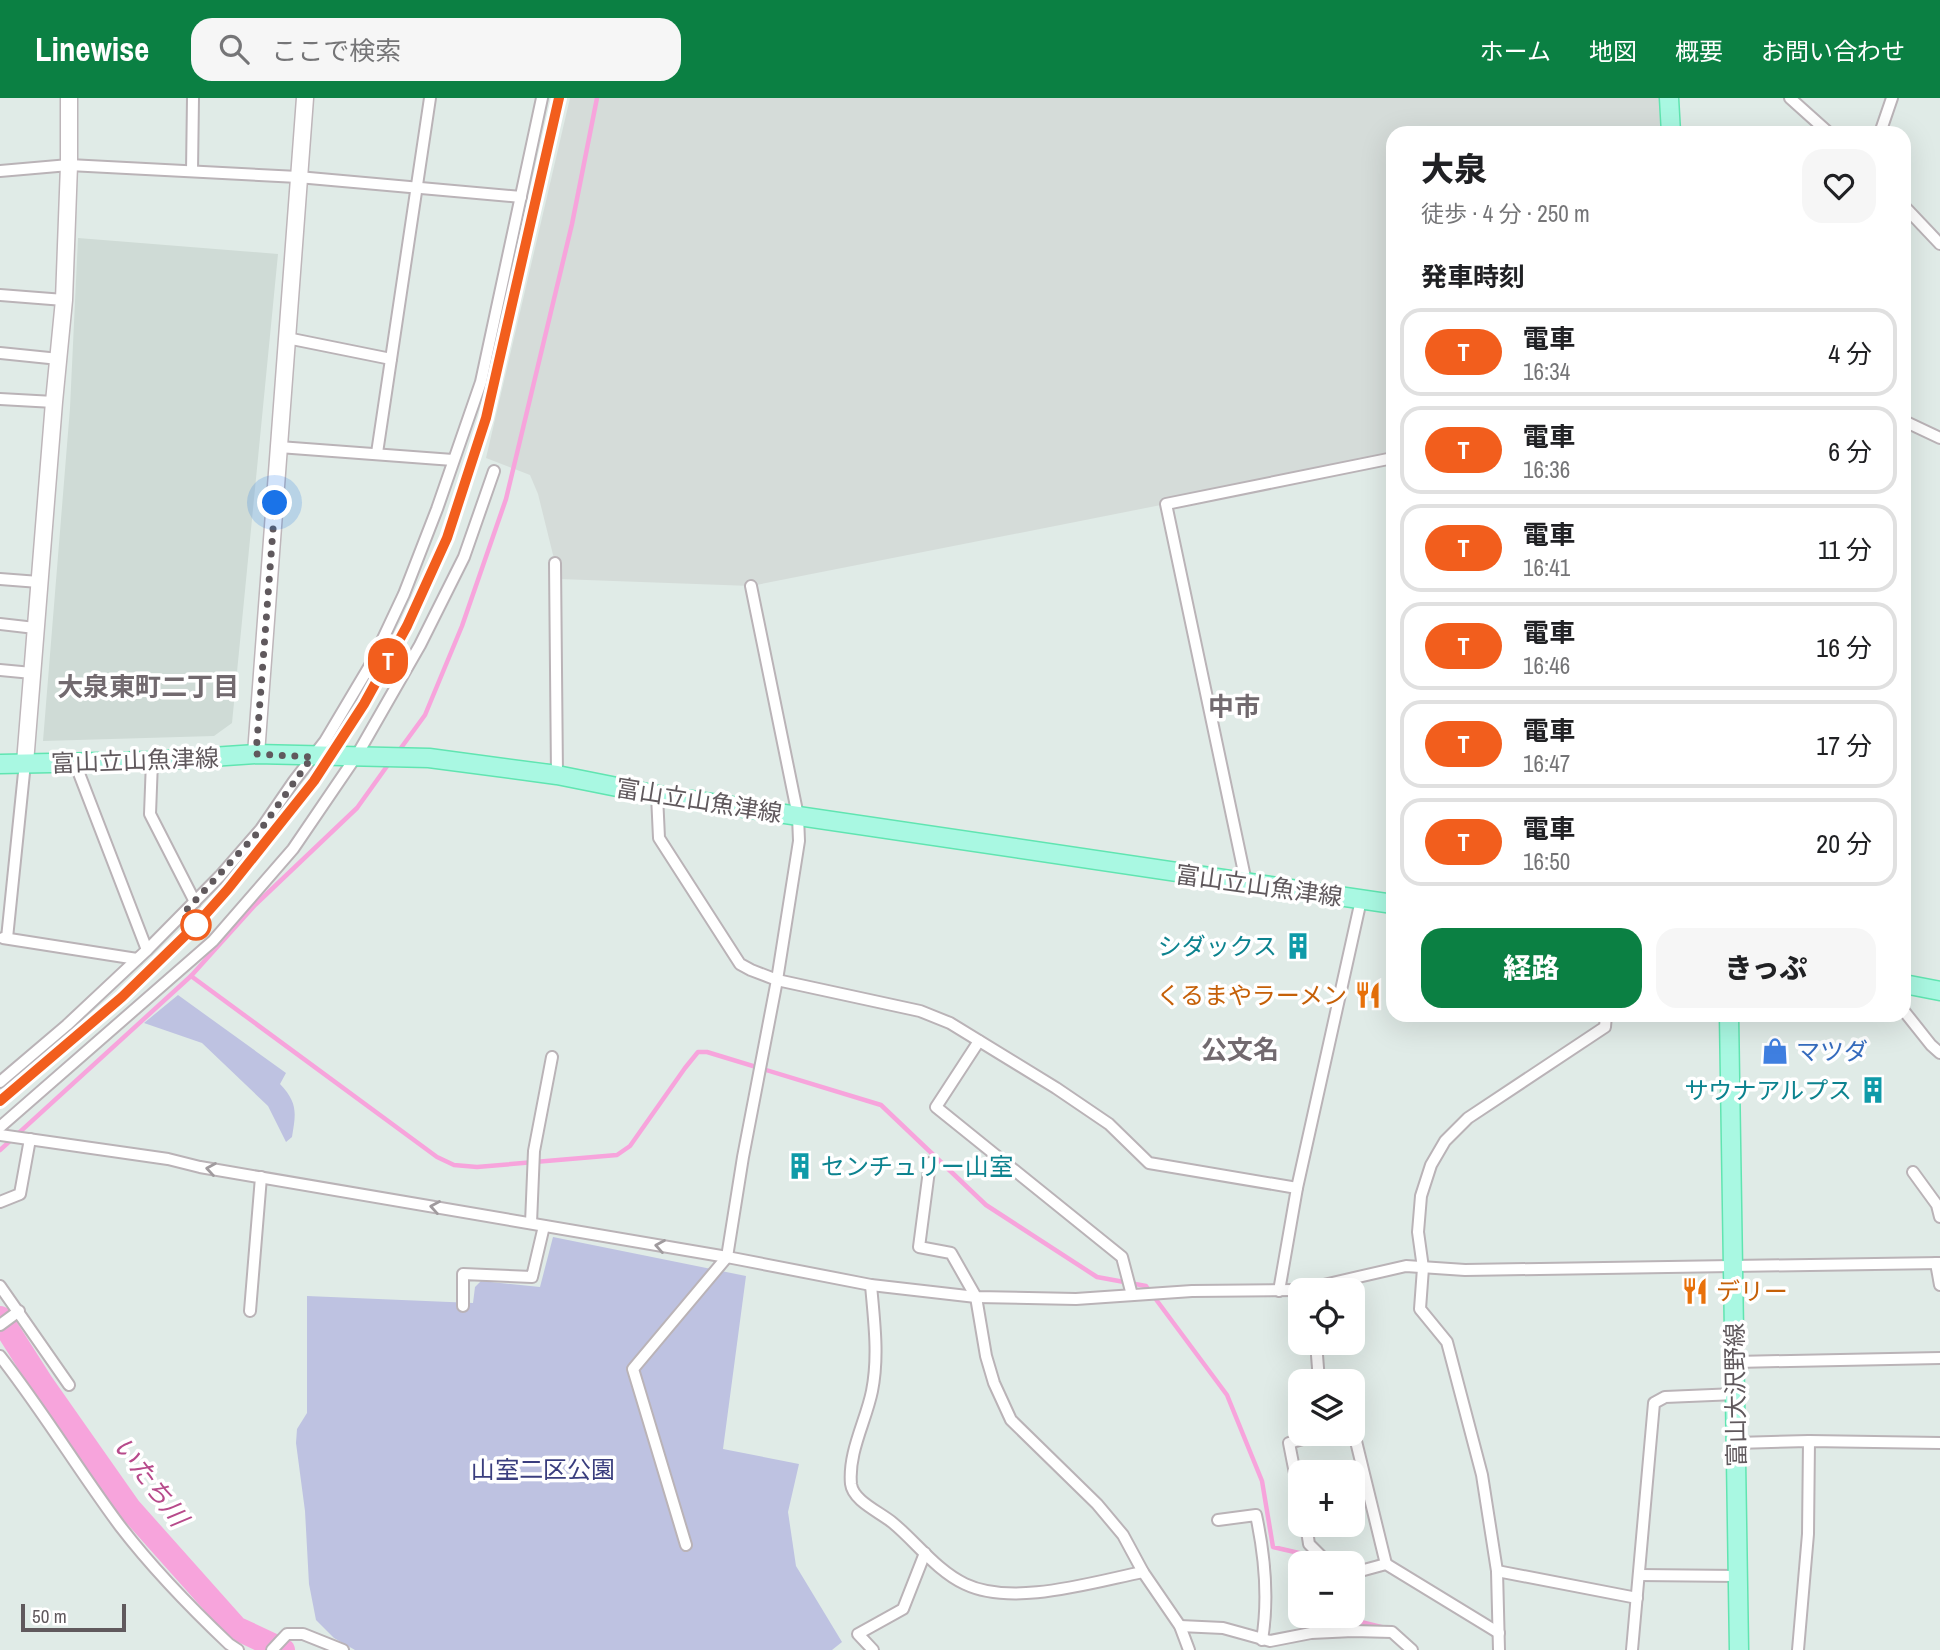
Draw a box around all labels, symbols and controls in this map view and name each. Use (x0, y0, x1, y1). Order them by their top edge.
search box (191, 18, 681, 81)
text: Linewise (35, 27, 149, 71)
icon: search (215, 30, 253, 68)
text: ここで検索 (271, 33, 401, 68)
text: ホーム (1480, 35, 1551, 67)
text: 地図 (1589, 35, 1637, 67)
text: 概要 (1675, 35, 1723, 67)
text: お問い合わせ (1761, 35, 1905, 67)
text: 大泉 (1421, 147, 1487, 191)
button: heart (1802, 149, 1876, 223)
text: 徒歩 · 4 分 · 250 m (1421, 198, 1590, 229)
text: 発車時刻 (1421, 259, 1525, 294)
text: 電車 (1523, 321, 1575, 356)
text: T (1457, 336, 1470, 368)
text: 4 分 (1828, 336, 1872, 371)
text: 16:34 (1523, 356, 1570, 387)
text: 電車 (1523, 419, 1575, 454)
text: T (1457, 434, 1470, 466)
text: 6 分 (1828, 434, 1872, 469)
text: 16:36 (1523, 454, 1570, 485)
your location (257, 485, 292, 520)
text: 電車 (1523, 517, 1575, 552)
text: T (1457, 532, 1470, 564)
text: 11 分 (1818, 532, 1872, 567)
text: 16:41 (1523, 552, 1570, 583)
text: 電車 (1523, 615, 1575, 650)
text: T (1457, 630, 1470, 662)
text: 16 分 (1816, 630, 1872, 665)
line badge: T (365, 638, 411, 684)
text: T (382, 645, 394, 677)
text: 16:46 (1523, 650, 1570, 681)
district label: 大泉東町二丁目 (57, 669, 239, 704)
district label: 中市 (1208, 689, 1260, 724)
text: 電車 (1523, 713, 1575, 748)
text: T (1457, 728, 1470, 760)
text: 17 分 (1816, 728, 1872, 763)
street label: 富山立山魚津線 (50, 741, 220, 779)
text: 16:47 (1523, 748, 1570, 779)
street label: 富山立山魚津線 (614, 771, 784, 829)
text: 電車 (1523, 811, 1575, 846)
text: T (1457, 826, 1470, 858)
text: 20 分 (1816, 826, 1872, 861)
text: 16:50 (1523, 846, 1570, 877)
street label: 富山立山魚津線 (1174, 857, 1344, 913)
unlabelled marker (181, 910, 211, 940)
button: 経路 (1421, 928, 1642, 1008)
button: きっぷ (1656, 928, 1876, 1008)
place label: シダックス (1158, 930, 1277, 962)
building icon: シダックス (1283, 931, 1313, 961)
place label: くるまやラーメン (1156, 979, 1347, 1011)
restaurant icon: くるまやラーメン (1353, 980, 1383, 1010)
district label: 公文名 (1201, 1032, 1279, 1067)
place label: マツダ (1796, 1035, 1868, 1067)
shop icon: マツダ (1760, 1036, 1790, 1066)
place label: サウナアルプス (1684, 1074, 1852, 1106)
building icon: サウナアルプス (1858, 1075, 1888, 1105)
place label: センチュリー山室 (821, 1150, 1013, 1182)
building icon: センチュリー山室 (785, 1151, 815, 1181)
one-way arrow (205, 1162, 217, 1177)
one-way arrow (429, 1200, 441, 1215)
one-way arrow (654, 1239, 666, 1254)
place label: デリー (1716, 1275, 1788, 1307)
restaurant icon: デリー (1680, 1276, 1710, 1306)
map controls (1288, 1278, 1365, 1628)
button: locate (1288, 1278, 1365, 1355)
street label: 富山大沢野線 (1718, 1323, 1752, 1467)
button: layers (1288, 1369, 1365, 1446)
water label: いたち川 (106, 1429, 198, 1535)
park label: 山室二区公園 (471, 1453, 615, 1485)
button: + (1288, 1460, 1365, 1537)
button: − (1288, 1551, 1365, 1628)
scale bar (21, 1601, 126, 1633)
text: 50 m (32, 1603, 67, 1629)

